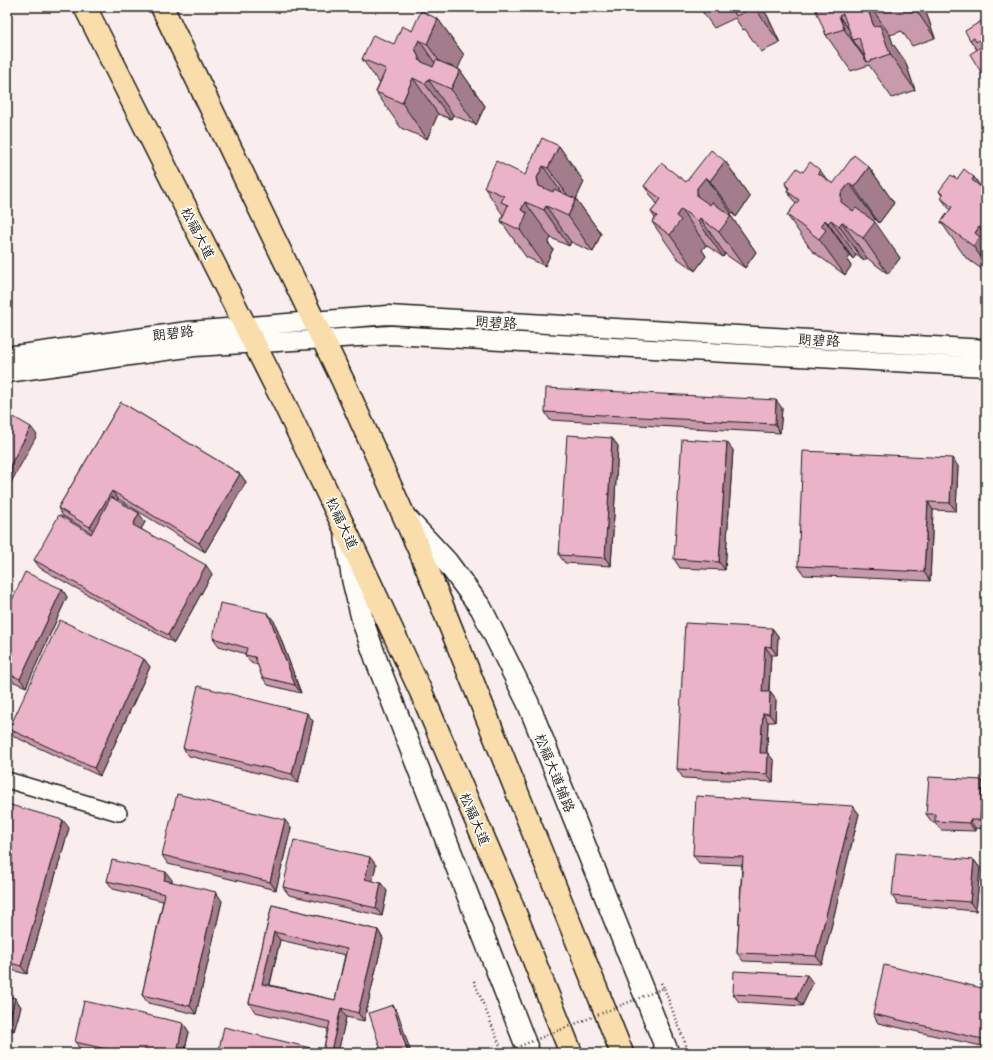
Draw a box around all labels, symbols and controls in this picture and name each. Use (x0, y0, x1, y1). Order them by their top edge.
street label: 松福大道 (177, 204, 218, 262)
street label: 朗碧路 (475, 313, 517, 332)
street label: 朗碧路 (151, 323, 195, 344)
street label: 朗碧路 (798, 331, 840, 350)
street label: 松福大道 (322, 494, 361, 552)
street label: 松福大道辅路 (531, 731, 578, 815)
street label: 松福大道 (456, 790, 493, 848)

